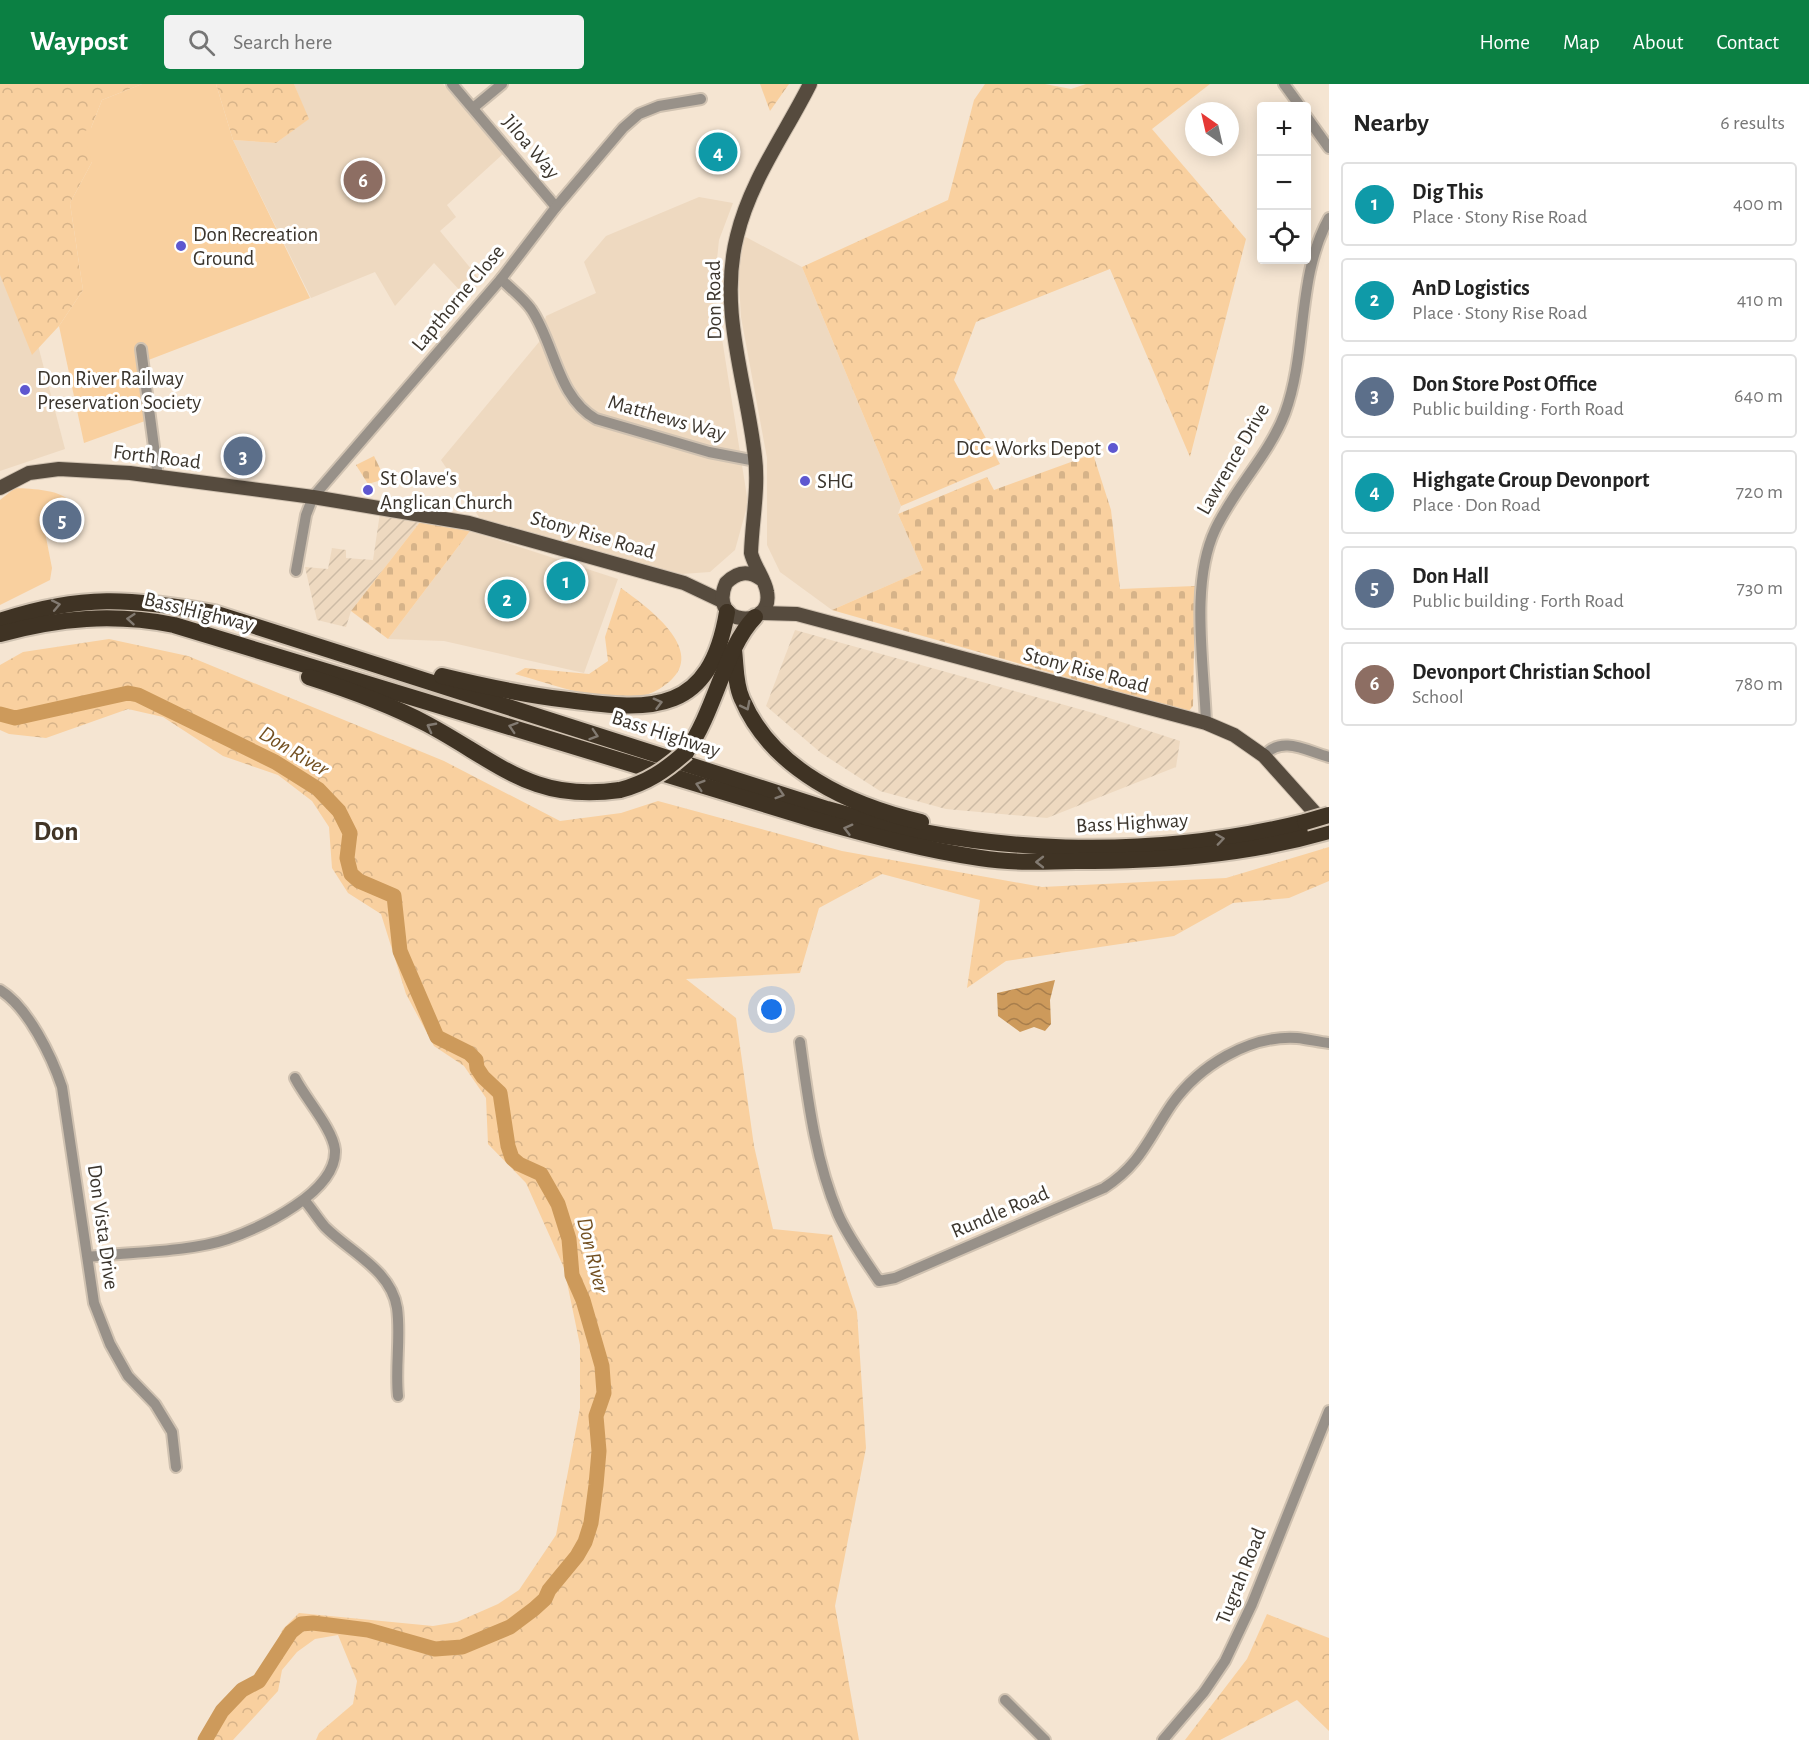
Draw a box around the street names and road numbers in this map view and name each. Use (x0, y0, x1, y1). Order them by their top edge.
street label: Jiloa Way (498, 111, 564, 183)
street label: Lapthorne Close (408, 241, 508, 355)
street label: Don Road (703, 260, 725, 340)
street label: Matthews Way (606, 391, 728, 445)
street label: Lawrence Drive (1193, 400, 1273, 518)
street label: Forth Road (112, 441, 202, 473)
street label: Stony Rise Road (528, 507, 658, 563)
street label: Bass Highway (142, 588, 256, 636)
street label: Stony Rise Road (1021, 643, 1151, 697)
street label: Bass Highway (609, 707, 723, 761)
street label: Bass Highway (1075, 810, 1189, 836)
street label: Don Vista Drive (84, 1163, 122, 1291)
street label: Rundle Road (948, 1182, 1052, 1242)
street label: Tugrah Road (1212, 1525, 1270, 1627)

